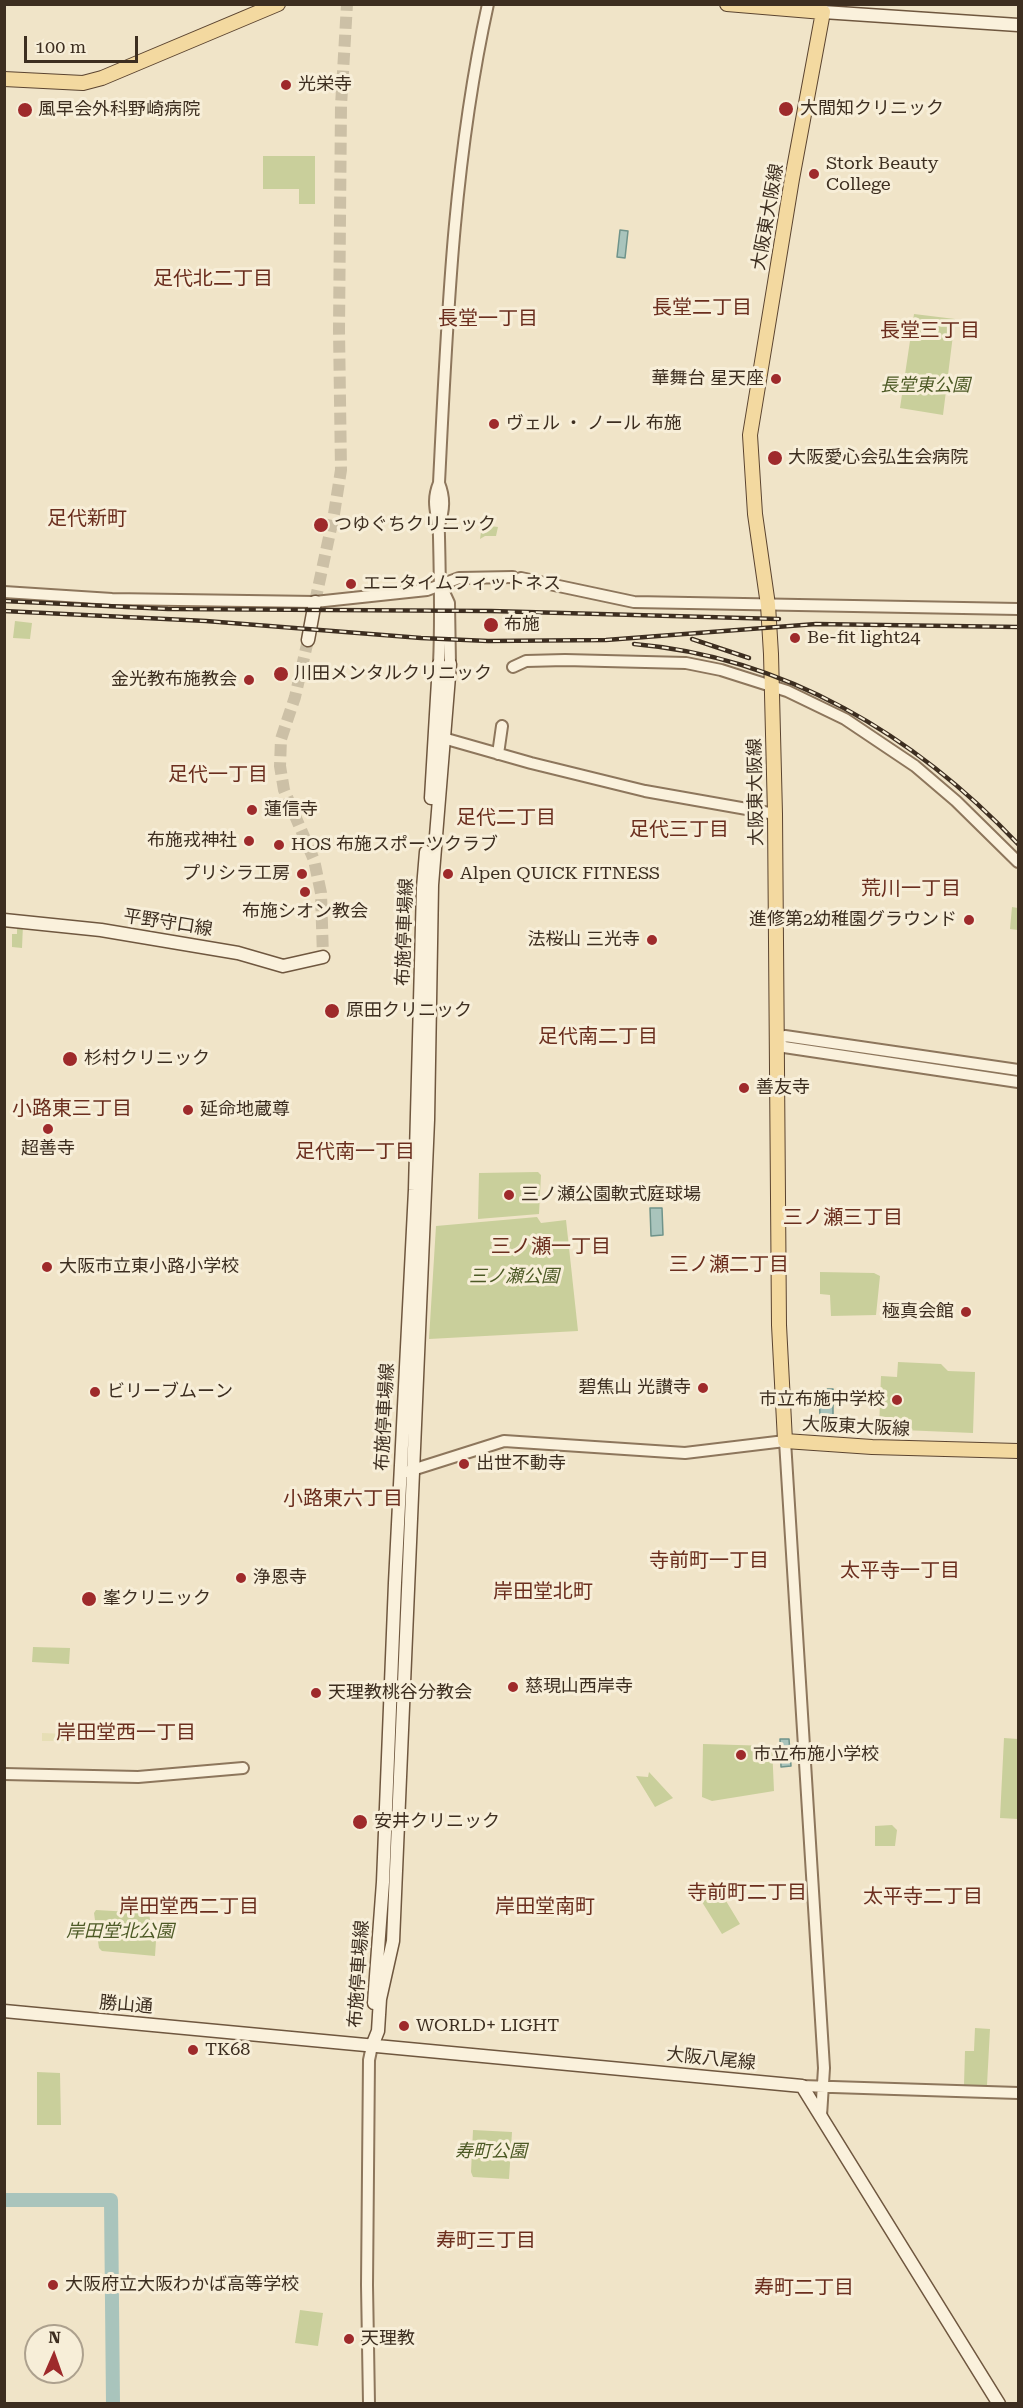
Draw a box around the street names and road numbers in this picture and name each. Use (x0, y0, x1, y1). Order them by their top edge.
street label: 大阪東大阪線 (748, 162, 788, 272)
street label: 大阪東大阪線 (744, 738, 768, 846)
street label: 布施停車場線 (392, 878, 418, 986)
street label: 平野守口線 (122, 905, 214, 941)
street label: 布施停車場線 (371, 1363, 399, 1471)
street label: 大阪東大阪線 (802, 1413, 910, 1441)
street label: 布施停車場線 (344, 1919, 374, 2029)
street label: 勝山通 (98, 1992, 154, 2018)
street label: 大阪八尾線 (665, 2044, 757, 2074)

